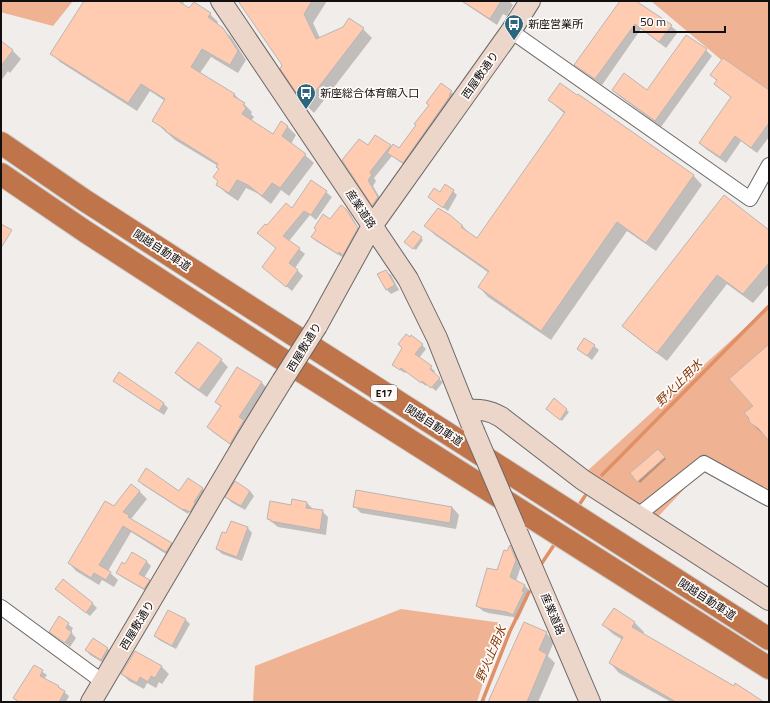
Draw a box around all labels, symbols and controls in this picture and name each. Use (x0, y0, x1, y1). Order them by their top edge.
scale bar (634, 8, 725, 34)
text: 50 m (640, 12, 666, 31)
bus stop icon: 新座営業所 (503, 13, 525, 41)
place label: 新座営業所 (528, 16, 584, 32)
street label: 西屋敷通り (458, 48, 502, 102)
bus stop icon: 新座総合体育館入口 (295, 82, 317, 110)
place label: 新座総合体育館入口 (320, 85, 419, 101)
street label: 産業道路 (342, 186, 380, 232)
street label: 関越自動車道 (130, 225, 194, 275)
street label: 西屋敷通り (283, 319, 325, 375)
water label: 野火止用水 (651, 353, 708, 411)
road number: E17 (371, 385, 397, 401)
street label: 関越自動車道 (402, 400, 466, 450)
street label: 関越自動車道 (675, 574, 739, 624)
street label: 産業道路 (537, 591, 569, 637)
street label: 西屋敷通り (116, 597, 158, 653)
water label: 野火止用水 (470, 621, 512, 685)

